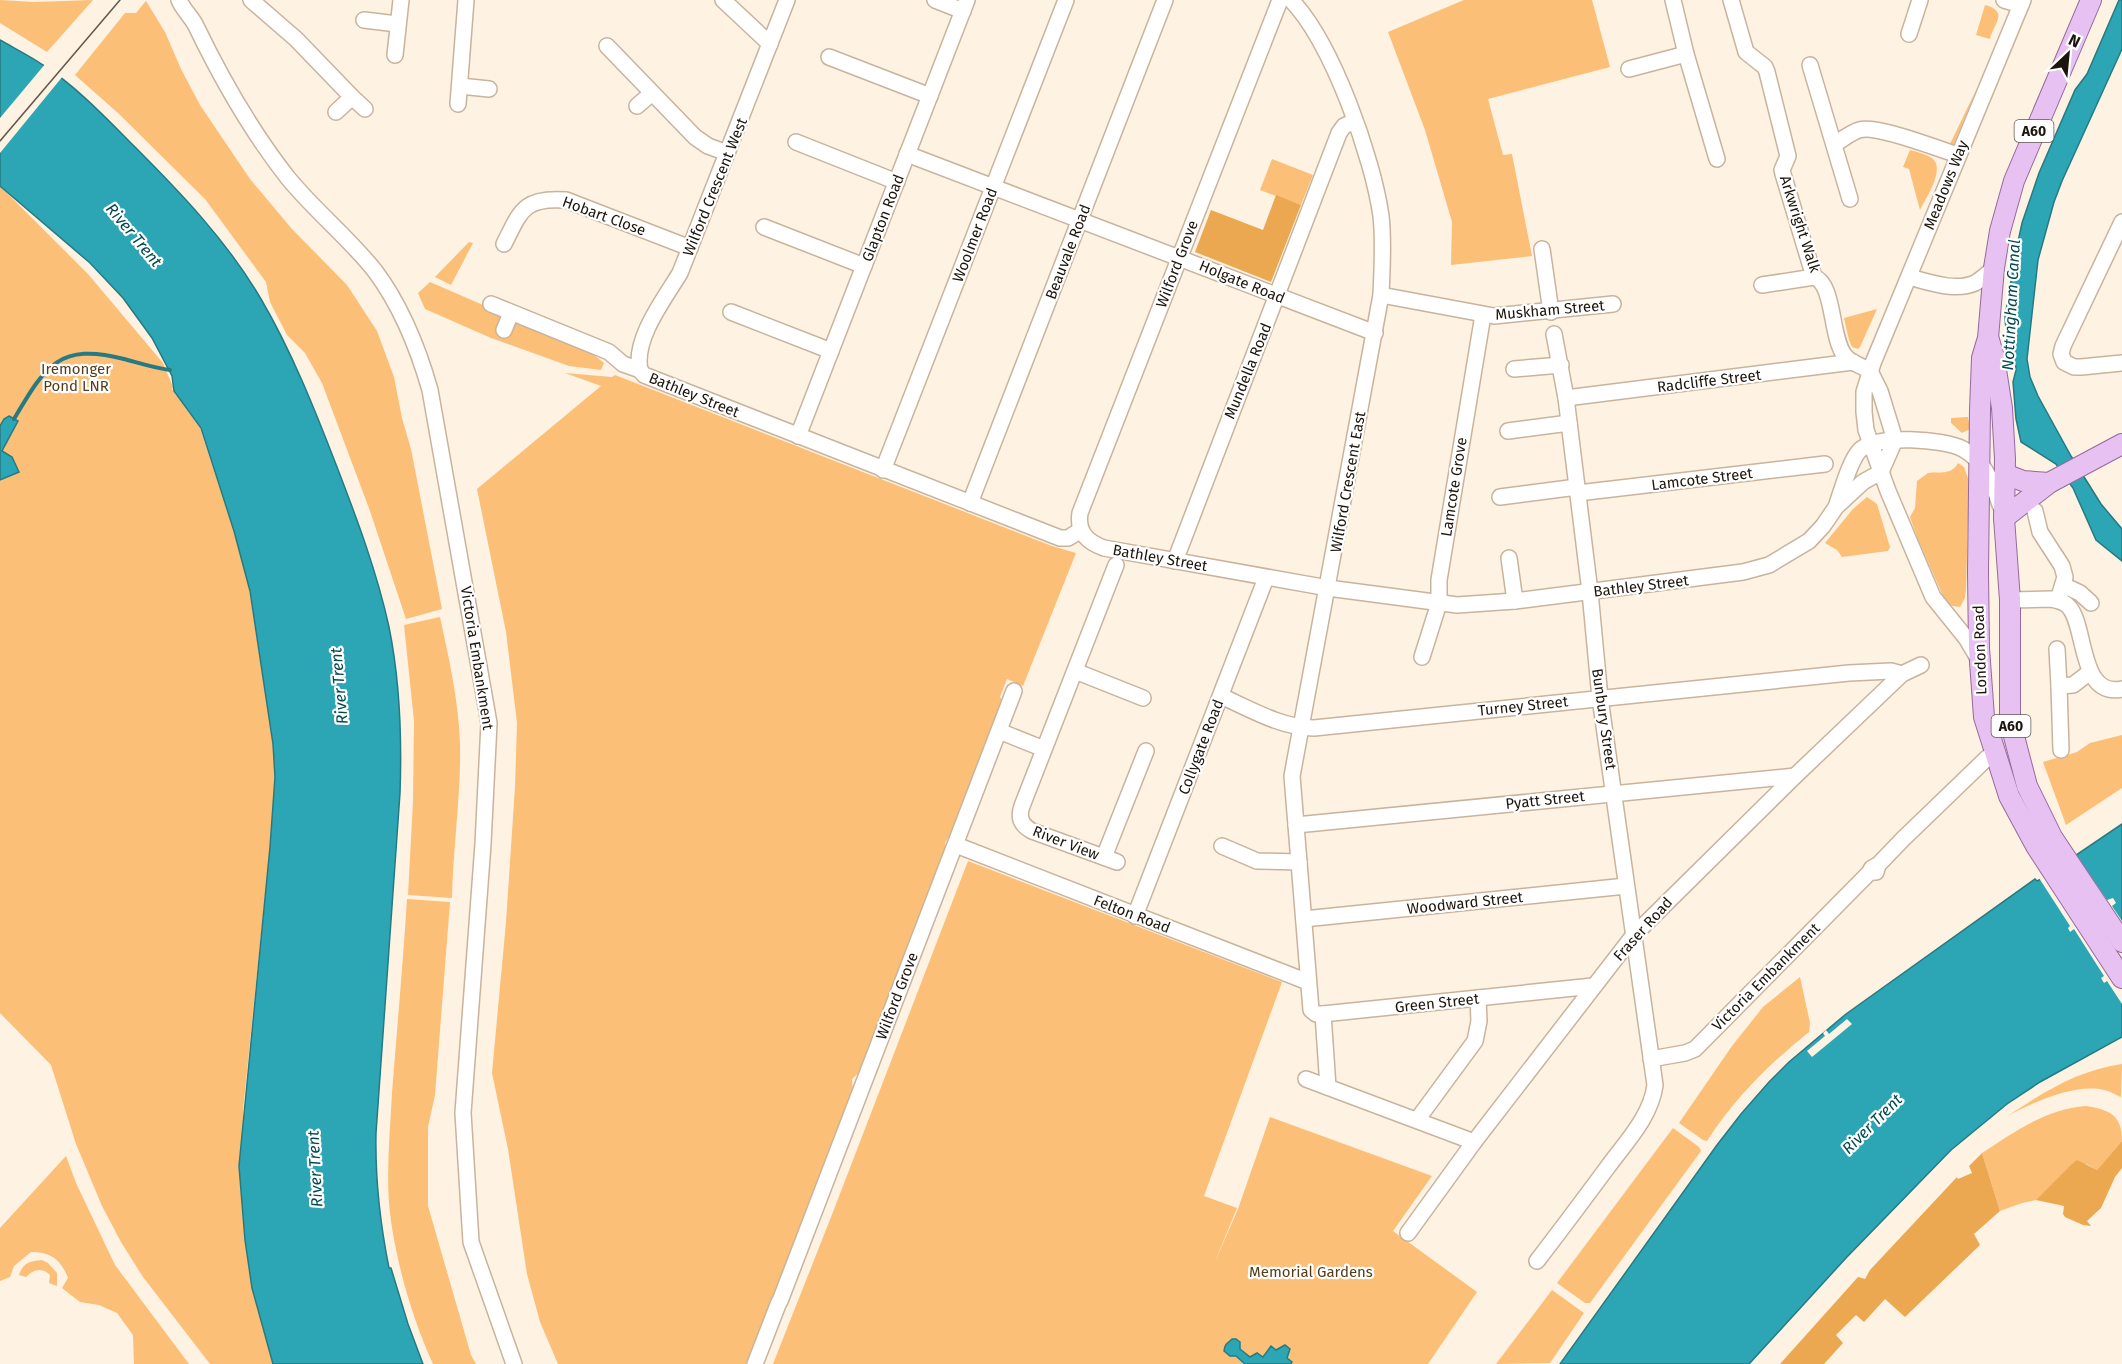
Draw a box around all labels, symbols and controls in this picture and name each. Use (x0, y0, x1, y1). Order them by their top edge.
north arrow (2038, 24, 2098, 84)
text: N (2065, 30, 2083, 52)
street label: Wilford Crescent West (679, 115, 751, 259)
road number: A60 (2014, 120, 2054, 142)
street label: Meadows Way (1920, 137, 1972, 232)
street label: Glapton Road (858, 172, 908, 264)
street label: Arkwright Walk (1776, 173, 1824, 275)
street label: Woolmer Road (949, 185, 1001, 285)
street label: Hobart Close (560, 193, 648, 239)
water label: River Trent (102, 199, 166, 271)
street label: Beauvale Road (1042, 202, 1094, 302)
street label: Wilford Grove (1152, 218, 1202, 310)
water label: Nottingham Canal (1998, 239, 2024, 371)
street label: Holgate Road (1196, 257, 1288, 307)
street label: Muskham Street (1495, 296, 1606, 324)
street label: Mundella Road (1221, 320, 1275, 422)
park label: Iremonger Pond LNR (41, 360, 111, 395)
street label: Radcliffe Street (1656, 366, 1763, 396)
street label: Bathley Street (646, 369, 742, 422)
street label: Wilford Crescent East (1327, 409, 1369, 554)
street label: Lamcote Grove (1437, 436, 1471, 538)
street label: Lamcote Street (1650, 464, 1754, 494)
street label: Bathley Street (1111, 541, 1209, 575)
street label: Bathley Street (1592, 571, 1690, 601)
street label: Victoria Embankment (457, 585, 497, 732)
street label: London Road (1969, 605, 1991, 695)
water label: River Trent (326, 647, 352, 725)
street label: Bunbury Street (1588, 667, 1620, 771)
street label: Turney Street (1477, 692, 1570, 720)
street label: Collygate Road (1175, 697, 1227, 797)
road number: A60 (1992, 715, 2030, 737)
street label: Pyatt Street (1505, 787, 1586, 813)
street label: River View (1030, 822, 1102, 864)
street label: Woodward Street (1406, 888, 1524, 918)
street label: Felton Road (1091, 891, 1173, 937)
street label: Fraser Road (1610, 893, 1676, 965)
street label: Victoria Embankment (1708, 919, 1824, 1035)
street label: Wilford Grove (872, 950, 922, 1042)
street label: Green Street (1394, 990, 1481, 1016)
water label: River Trent (1838, 1090, 1906, 1158)
water label: River Trent (303, 1130, 326, 1208)
park label: Memorial Gardens (1249, 1263, 1373, 1281)

